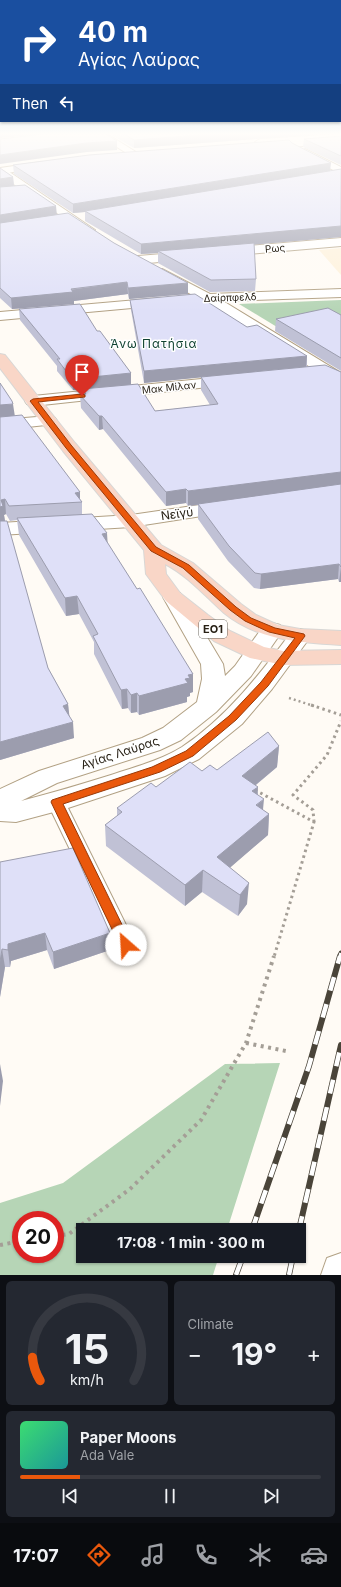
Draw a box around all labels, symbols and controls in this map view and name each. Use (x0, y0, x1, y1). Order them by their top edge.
text: 40 m (78, 15, 148, 49)
icon: right (12, 16, 64, 68)
text: Αγίας Λαύρας (78, 49, 200, 70)
icon: left (56, 92, 78, 114)
text: Then (12, 94, 48, 113)
street label: Ρως (264, 241, 286, 255)
street label: Δαίρπφελδ (203, 290, 257, 304)
district label: Άνω Πατήσια (110, 336, 198, 351)
pin (65, 355, 99, 396)
icon: arrive (71, 361, 93, 383)
street label: Μακ Μίλαν (141, 378, 197, 396)
street label: Νεϊγύ (160, 504, 194, 523)
road number: ΕΟ1 (199, 620, 227, 638)
street label: Αγίας Λαύρας (79, 733, 161, 772)
position arrow (105, 924, 147, 966)
speed limit sign: 20 (12, 1211, 64, 1263)
text: 17:08 · 1 min · 300 m (117, 1233, 265, 1252)
text: Climate (188, 1316, 234, 1332)
text: 15 (64, 1324, 109, 1374)
text: 19° (231, 1336, 277, 1372)
text: − (188, 1341, 202, 1367)
text: + (306, 1341, 321, 1367)
text: km/h (70, 1371, 104, 1388)
text: Paper Moons (80, 1428, 176, 1447)
text: Ada Vale (80, 1447, 134, 1463)
icon: previous (59, 1485, 81, 1507)
icon: pause (159, 1485, 181, 1507)
icon: next (260, 1485, 282, 1507)
icon: directions (85, 1541, 113, 1569)
icon: music (139, 1541, 167, 1569)
icon: phone (192, 1541, 220, 1569)
icon: climate (246, 1541, 274, 1569)
icon: car (300, 1541, 328, 1569)
text: 17:07 (13, 1545, 59, 1566)

